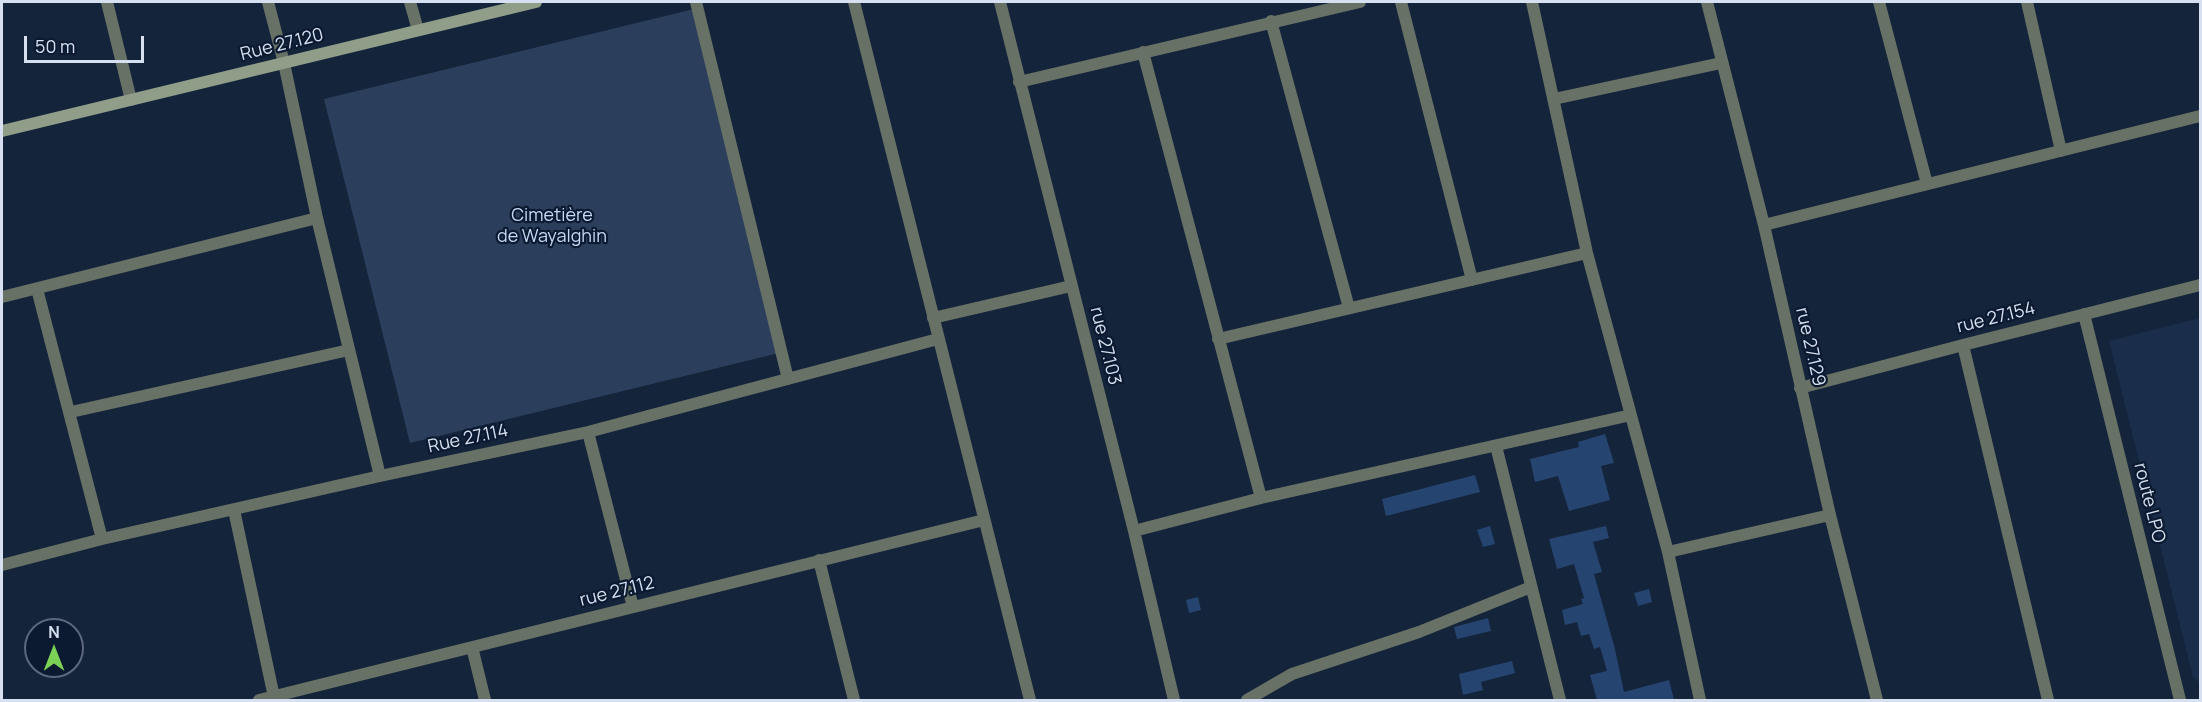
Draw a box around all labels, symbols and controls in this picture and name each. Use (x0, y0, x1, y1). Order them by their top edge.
scale bar (27, 24, 147, 62)
street label: Rue 27.120 (238, 24, 326, 66)
text: 50 m (35, 34, 75, 58)
park label: Cimetière de Wayalghin (497, 205, 607, 248)
street label: rue 27.154 (1955, 298, 2037, 338)
street label: rue 27.103 (1085, 305, 1125, 387)
street label: rue 27.129 (1790, 305, 1830, 389)
street label: Rue 27.114 (426, 420, 510, 458)
street label: route LPO (2129, 461, 2169, 545)
street label: rue 27.112 (577, 572, 657, 612)
north arrow (24, 618, 84, 678)
text: N (48, 621, 60, 643)

